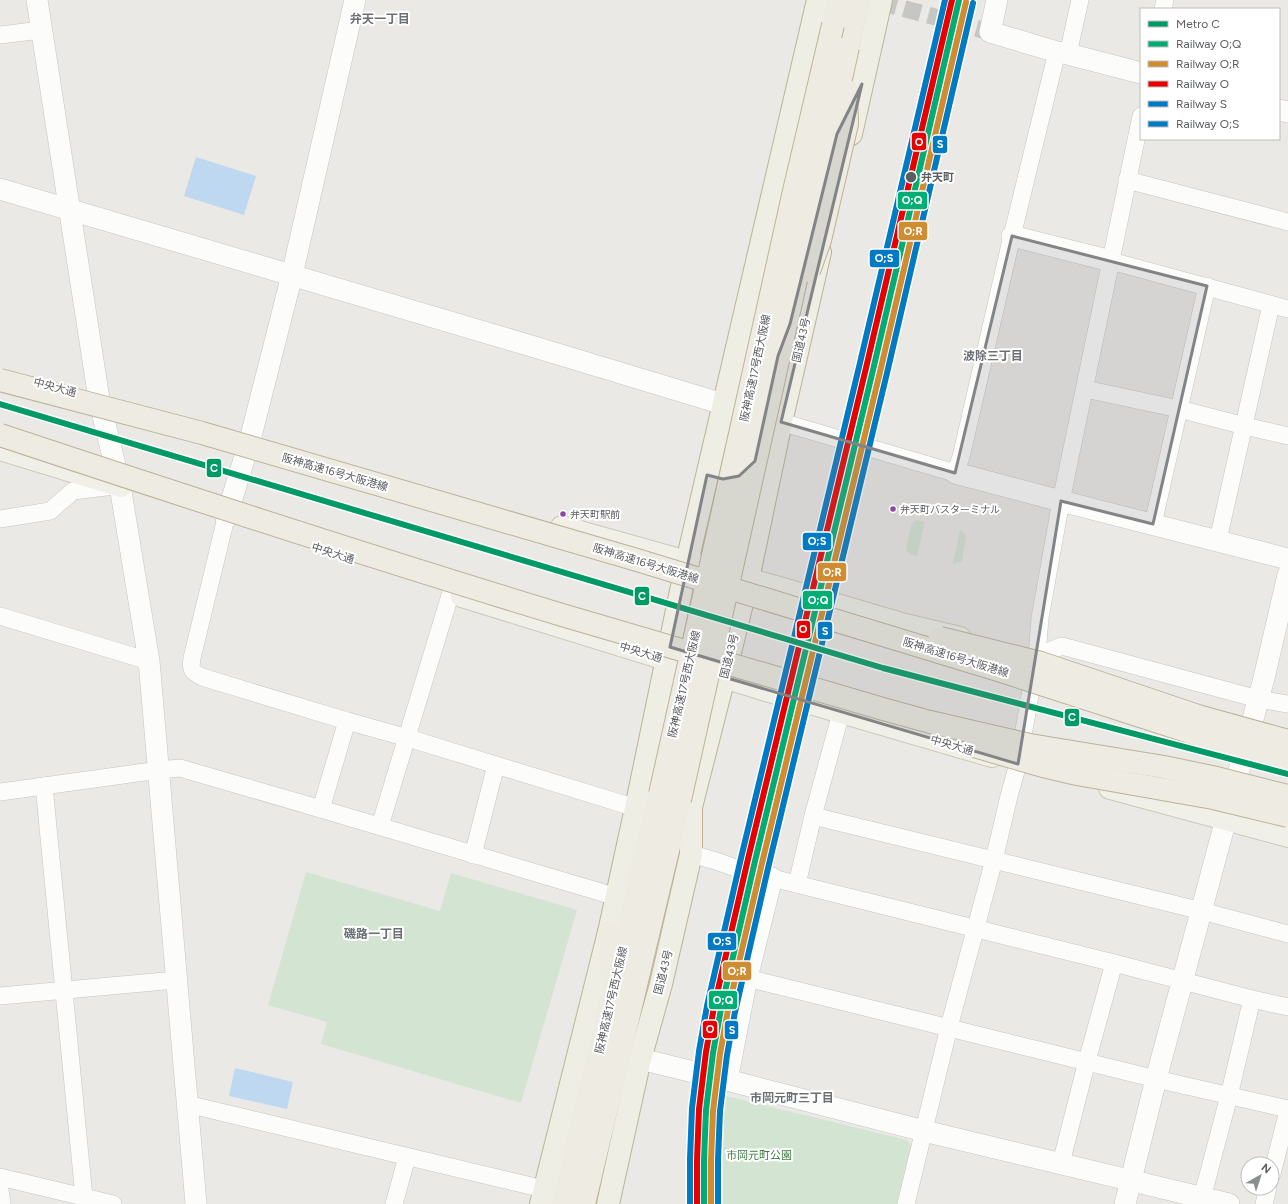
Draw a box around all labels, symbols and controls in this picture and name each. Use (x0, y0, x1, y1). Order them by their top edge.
legend (1140, 8, 1280, 140)
district label: 弁天一丁目 (350, 12, 410, 26)
text: Metro C (1176, 17, 1220, 31)
text: Railway O;Q (1176, 37, 1241, 51)
text: Railway O;R (1176, 57, 1240, 71)
text: Railway O (1176, 77, 1229, 91)
text: Railway S (1176, 97, 1227, 111)
text: Railway O;S (1176, 117, 1239, 131)
line badge: O (911, 132, 927, 151)
line badge: S (932, 135, 948, 154)
text: O (915, 136, 924, 149)
text: S (937, 138, 944, 151)
marker: 弁天町 (904, 170, 918, 184)
place label: 弁天町 (921, 171, 954, 184)
line badge: O;Q (897, 191, 928, 210)
text: O;Q (902, 194, 923, 207)
line badge: O;R (898, 221, 928, 241)
text: O;R (903, 225, 923, 238)
line badge: O;S (869, 249, 900, 268)
text: O;S (875, 252, 894, 265)
street label: 阪神高速17号西大阪線 (738, 313, 773, 423)
street label: 国道43号 (790, 316, 813, 364)
district label: 波除三丁目 (963, 349, 1023, 363)
street label: 中央大通 (32, 376, 78, 399)
street label: 阪神高速16号大阪港線 (280, 451, 389, 494)
line badge: C (206, 458, 222, 478)
text: C (210, 462, 218, 475)
place label: 弁天町バスターミナル (900, 503, 1000, 516)
marker: 弁天町バスターミナル (888, 504, 898, 514)
place label: 弁天町駅前 (570, 508, 620, 521)
marker: 弁天町駅前 (558, 509, 568, 519)
line badge: O;S (802, 532, 832, 551)
text: O;S (808, 535, 827, 548)
street label: 中央大通 (310, 540, 356, 566)
street label: 阪神高速16号大阪港線 (591, 541, 700, 586)
line badge: O;R (817, 562, 847, 582)
text: O;R (822, 566, 842, 579)
line badge: C (634, 586, 650, 606)
text: C (638, 590, 646, 603)
line badge: O;Q (802, 590, 833, 610)
text: O;Q (808, 594, 829, 607)
line badge: O (796, 620, 811, 639)
line badge: S (817, 621, 833, 640)
text: O (799, 623, 808, 636)
text: S (822, 625, 829, 638)
street label: 阪神高速17号西大阪線 (666, 629, 703, 739)
street label: 国道43号 (718, 632, 741, 680)
street label: 阪神高速16号大阪港線 (901, 635, 1010, 680)
street label: 中央大通 (618, 640, 664, 665)
line badge: C (1064, 708, 1080, 727)
text: C (1068, 711, 1076, 724)
street label: 中央大通 (929, 733, 975, 758)
district label: 磯路一丁目 (343, 927, 404, 941)
line badge: O;S (707, 932, 737, 951)
text: O;S (713, 935, 732, 948)
street label: 阪神高速17号西大阪線 (593, 945, 630, 1055)
street label: 国道43号 (652, 948, 675, 996)
line badge: O;R (722, 961, 752, 981)
text: O;R (727, 965, 747, 978)
line badge: O;Q (708, 990, 738, 1010)
text: O;Q (713, 994, 734, 1007)
line badge: O (702, 1020, 718, 1039)
line badge: S (724, 1020, 739, 1040)
text: O (706, 1023, 715, 1036)
text: S (729, 1024, 736, 1037)
district label: 市岡元町三丁目 (750, 1091, 834, 1105)
park label: 市岡元町公園 (726, 1149, 792, 1162)
north arrow (1240, 1156, 1280, 1196)
text: N (1259, 1161, 1273, 1176)

